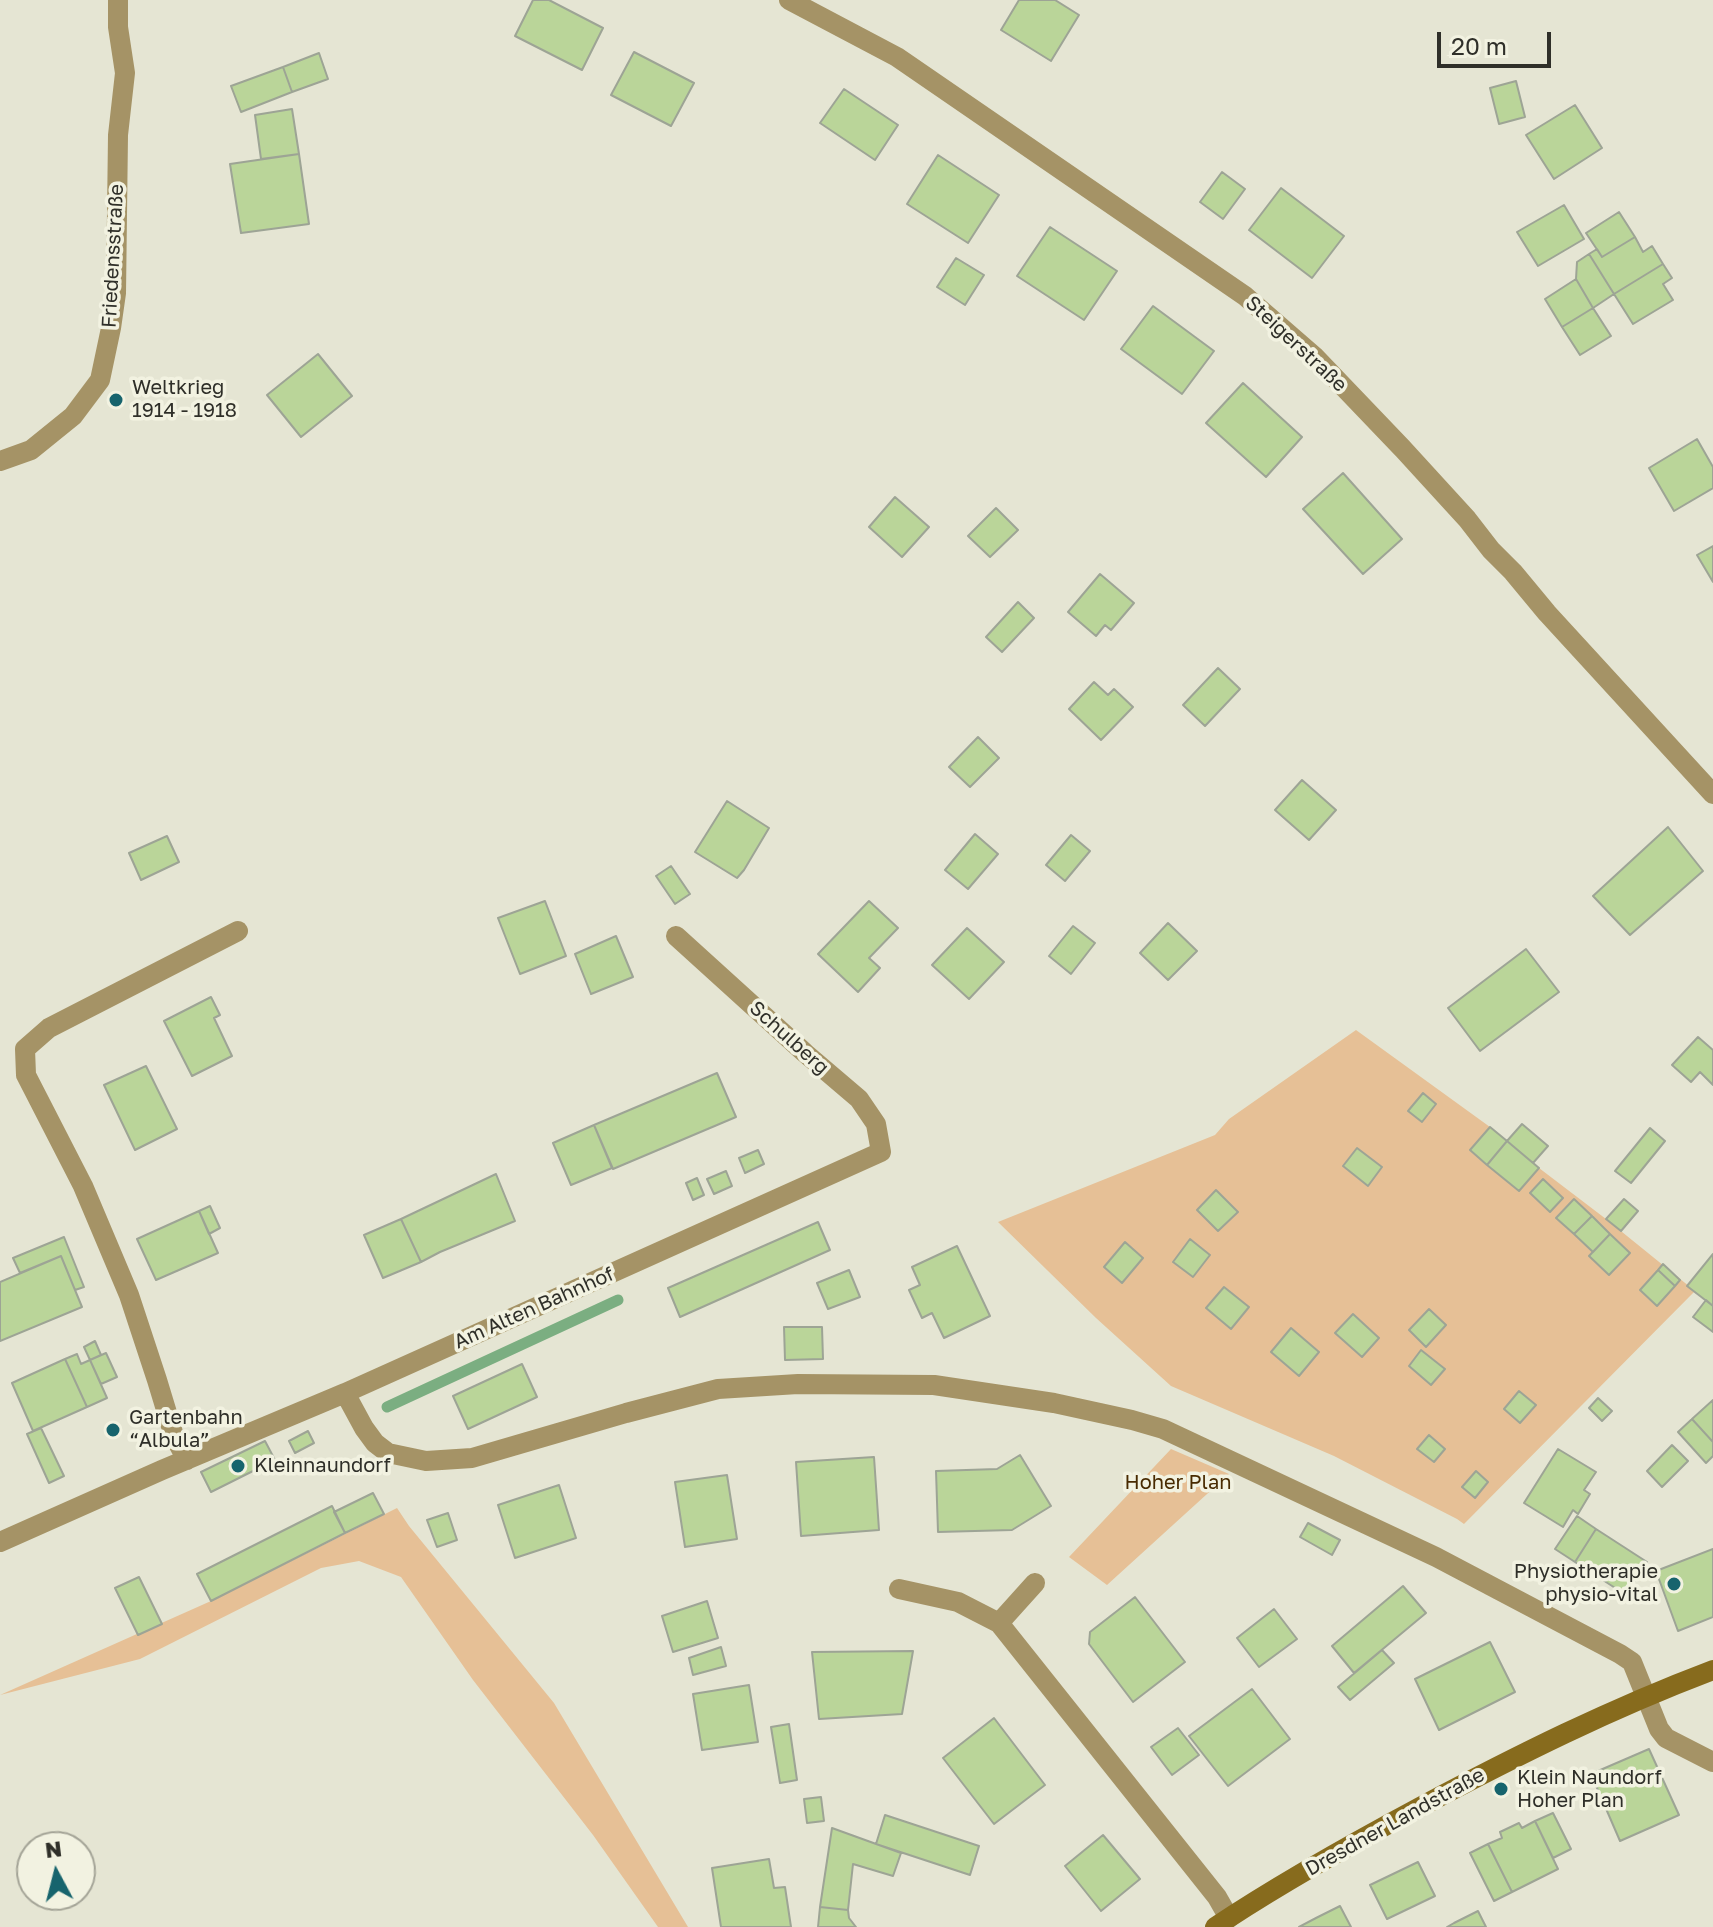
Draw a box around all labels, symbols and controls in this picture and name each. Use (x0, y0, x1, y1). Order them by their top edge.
scale bar (1441, 16, 1555, 66)
text: 20 m (1451, 31, 1507, 60)
street label: Friedensstraße (97, 183, 129, 329)
street label: Steigerstraße (1240, 291, 1352, 397)
place label: Weltkrieg 1914 - 1918 (132, 376, 237, 423)
marker: Weltkrieg 1914 - 1918 (107, 391, 125, 409)
street label: Schulberg (744, 996, 834, 1080)
street label: Am Alten Bahnhof (450, 1262, 618, 1354)
place label: Gartenbahn “Albula” (129, 1406, 243, 1453)
marker: Gartenbahn “Albula” (104, 1421, 122, 1439)
place label: Kleinnaundorf (254, 1454, 391, 1478)
marker: Kleinnaundorf (229, 1457, 247, 1475)
park label: Hoher Plan (1125, 1471, 1231, 1495)
place label: Physiotherapie physio-vital (1514, 1560, 1658, 1607)
marker: Physiotherapie physio-vital (1665, 1575, 1683, 1593)
street label: Dresdner Landstraße (1301, 1763, 1489, 1881)
place label: Klein Naundorf Hoher Plan (1517, 1766, 1662, 1813)
marker: Klein Naundorf Hoher Plan (1492, 1780, 1510, 1798)
north arrow (16, 1831, 96, 1911)
text: N (43, 1834, 63, 1863)

